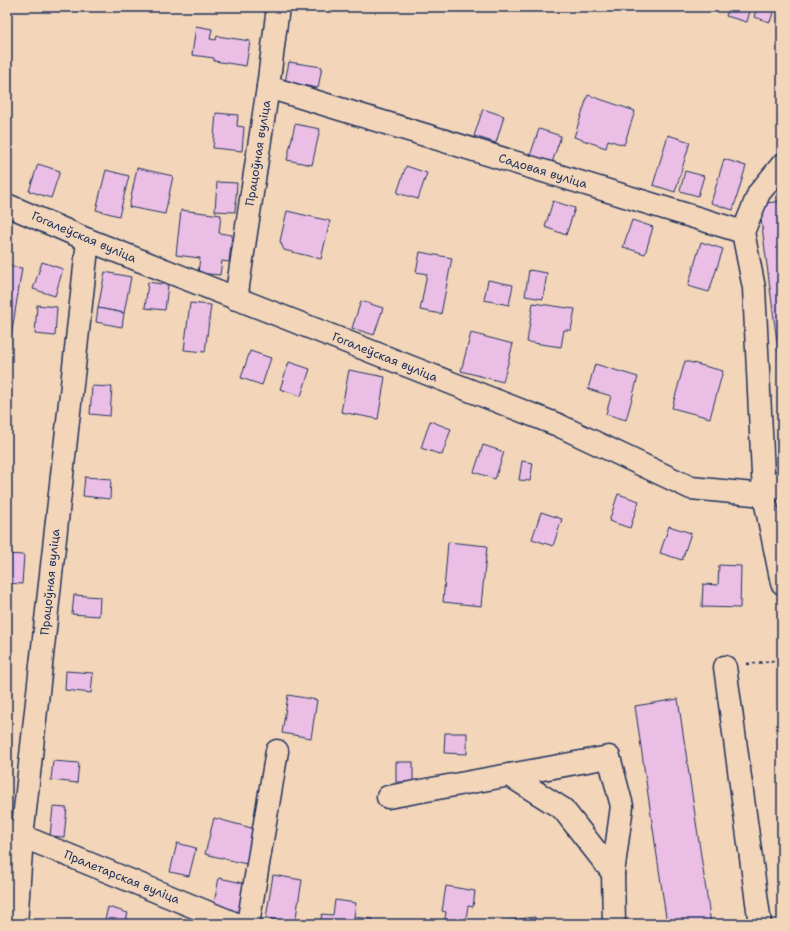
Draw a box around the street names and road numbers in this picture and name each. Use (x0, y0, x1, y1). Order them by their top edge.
street label: Працоўная вуліца (242, 98, 274, 207)
street label: Садовая вуліца (497, 150, 590, 192)
street label: Гогалеўская вуліца (29, 208, 139, 267)
street label: Гогалеўская вуліца (330, 329, 441, 386)
street label: Працоўная вуліца (36, 527, 64, 636)
street label: Пралетарская вуліца (62, 846, 183, 908)

